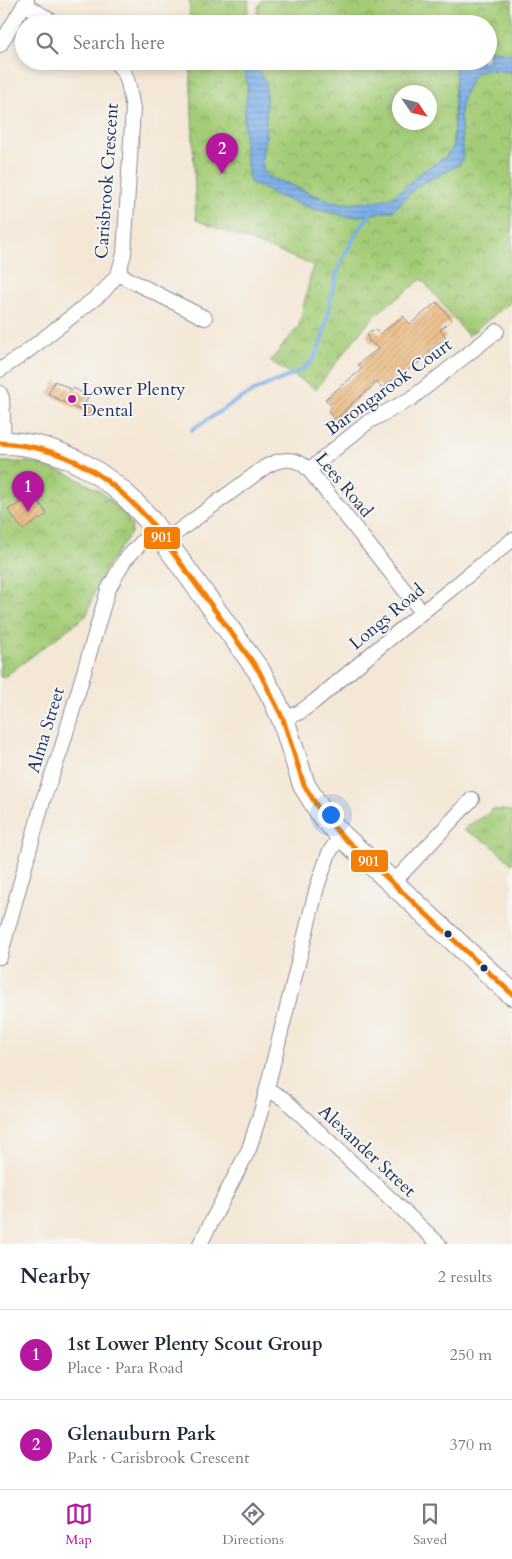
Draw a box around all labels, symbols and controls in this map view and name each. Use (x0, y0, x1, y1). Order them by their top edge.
search box (15, 15, 497, 70)
icon: search (33, 29, 61, 57)
text: Search here (73, 30, 165, 56)
north arrow (392, 85, 437, 130)
street label: Carisbrook Crescent (89, 102, 125, 260)
pin: 2 (206, 133, 238, 174)
street label: Barongarook Court (321, 332, 457, 441)
place label: Lower Plenty Dental (82, 377, 186, 423)
marker: Lower Plenty Dental (66, 393, 78, 405)
street label: Lees Road (309, 447, 379, 523)
pin: 1 (12, 471, 44, 512)
line badge: 901 (143, 526, 181, 550)
text: 901 (151, 528, 173, 547)
street label: Longs Road (344, 578, 430, 656)
street label: Alma Street (21, 684, 71, 776)
your location (318, 802, 344, 828)
line badge: 901 (350, 849, 389, 873)
text: 901 (358, 852, 380, 871)
unlabelled marker (443, 929, 453, 939)
unlabelled marker (479, 963, 489, 973)
street label: Alexander Street (313, 1099, 421, 1203)
text: Nearby (20, 1262, 91, 1291)
text: 2 results (438, 1266, 492, 1288)
text: 1st Lower Plenty Scout Group (67, 1331, 323, 1357)
text: 1 (32, 1344, 40, 1366)
text: 250 m (450, 1344, 492, 1366)
text: Place · Para Road (67, 1357, 183, 1379)
text: Glenauburn Park (67, 1421, 216, 1447)
text: 2 (32, 1434, 40, 1456)
text: 370 m (450, 1434, 492, 1456)
text: Park · Carisbrook Crescent (67, 1447, 249, 1469)
tab: Map (65, 1500, 93, 1549)
tab: Directions (222, 1500, 284, 1549)
tab: Saved (413, 1500, 447, 1549)

